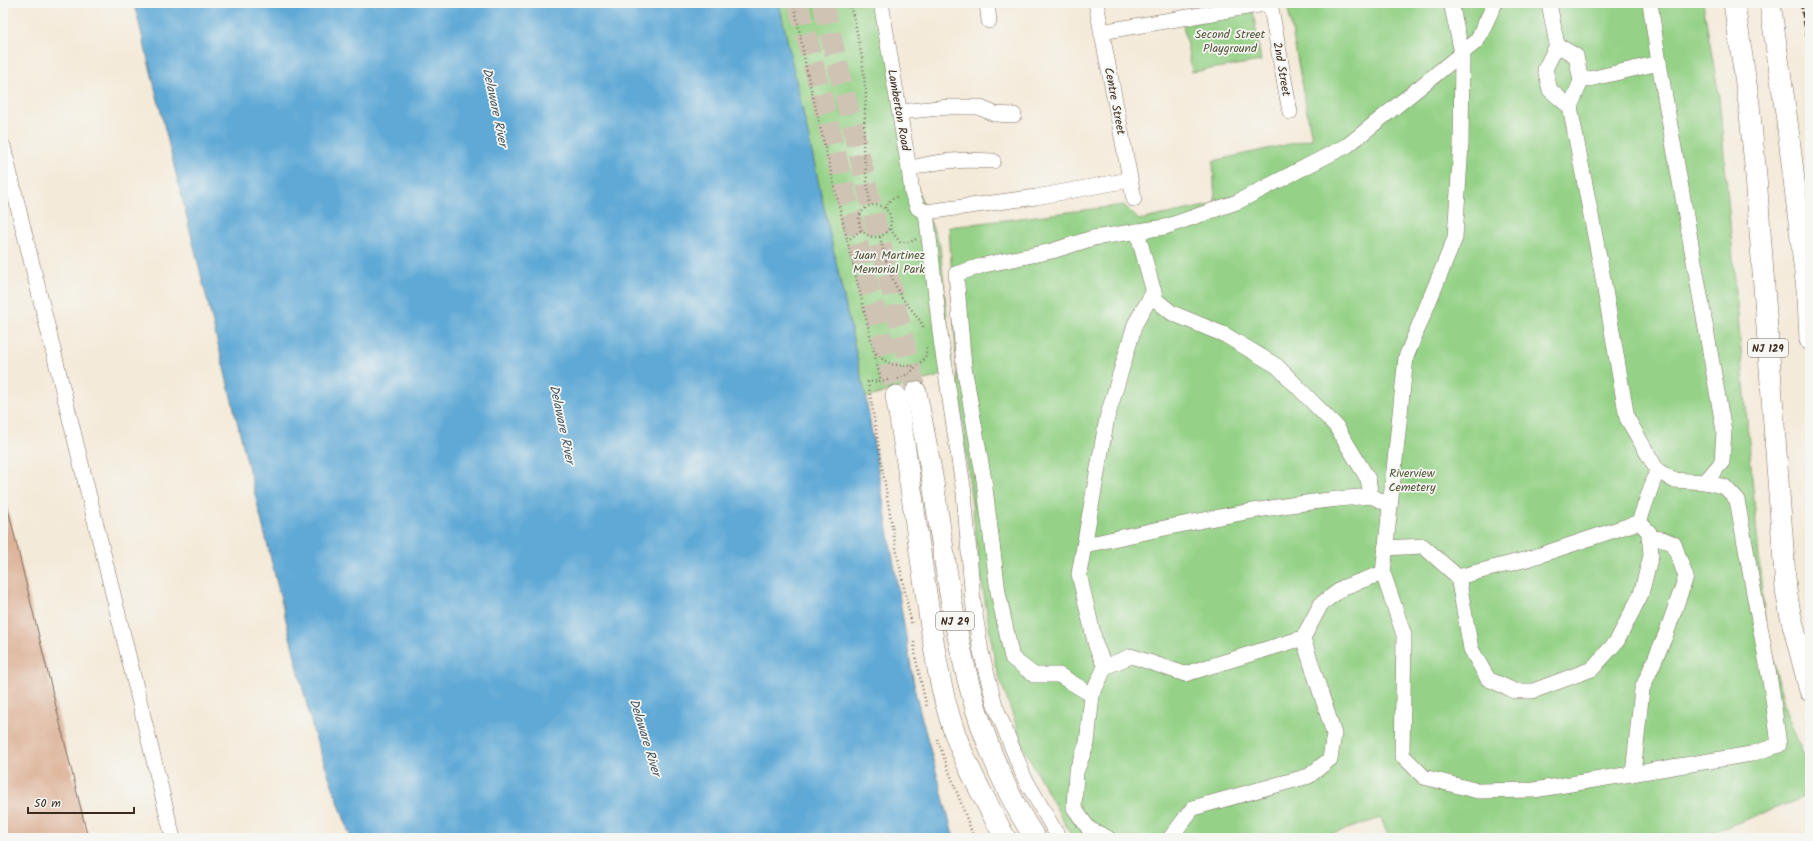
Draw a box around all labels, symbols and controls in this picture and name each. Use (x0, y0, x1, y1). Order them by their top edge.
park label: Second Street Playground (1195, 25, 1265, 58)
street label: 2nd Street (1267, 41, 1296, 98)
water label: Delaware River (476, 66, 514, 151)
street label: Centre Street (1099, 66, 1130, 137)
street label: Lamberton Road (882, 68, 915, 153)
park label: Juan Martinez Memorial Park (853, 246, 925, 279)
road number: NJ 129 (1748, 339, 1788, 357)
water label: Delaware River (543, 383, 581, 468)
park label: Riverview Cemetery (1388, 464, 1436, 497)
road number: NJ 29 (936, 612, 974, 630)
water label: Delaware River (623, 696, 667, 781)
scale bar (28, 789, 134, 815)
text: 50 m (34, 794, 61, 813)

